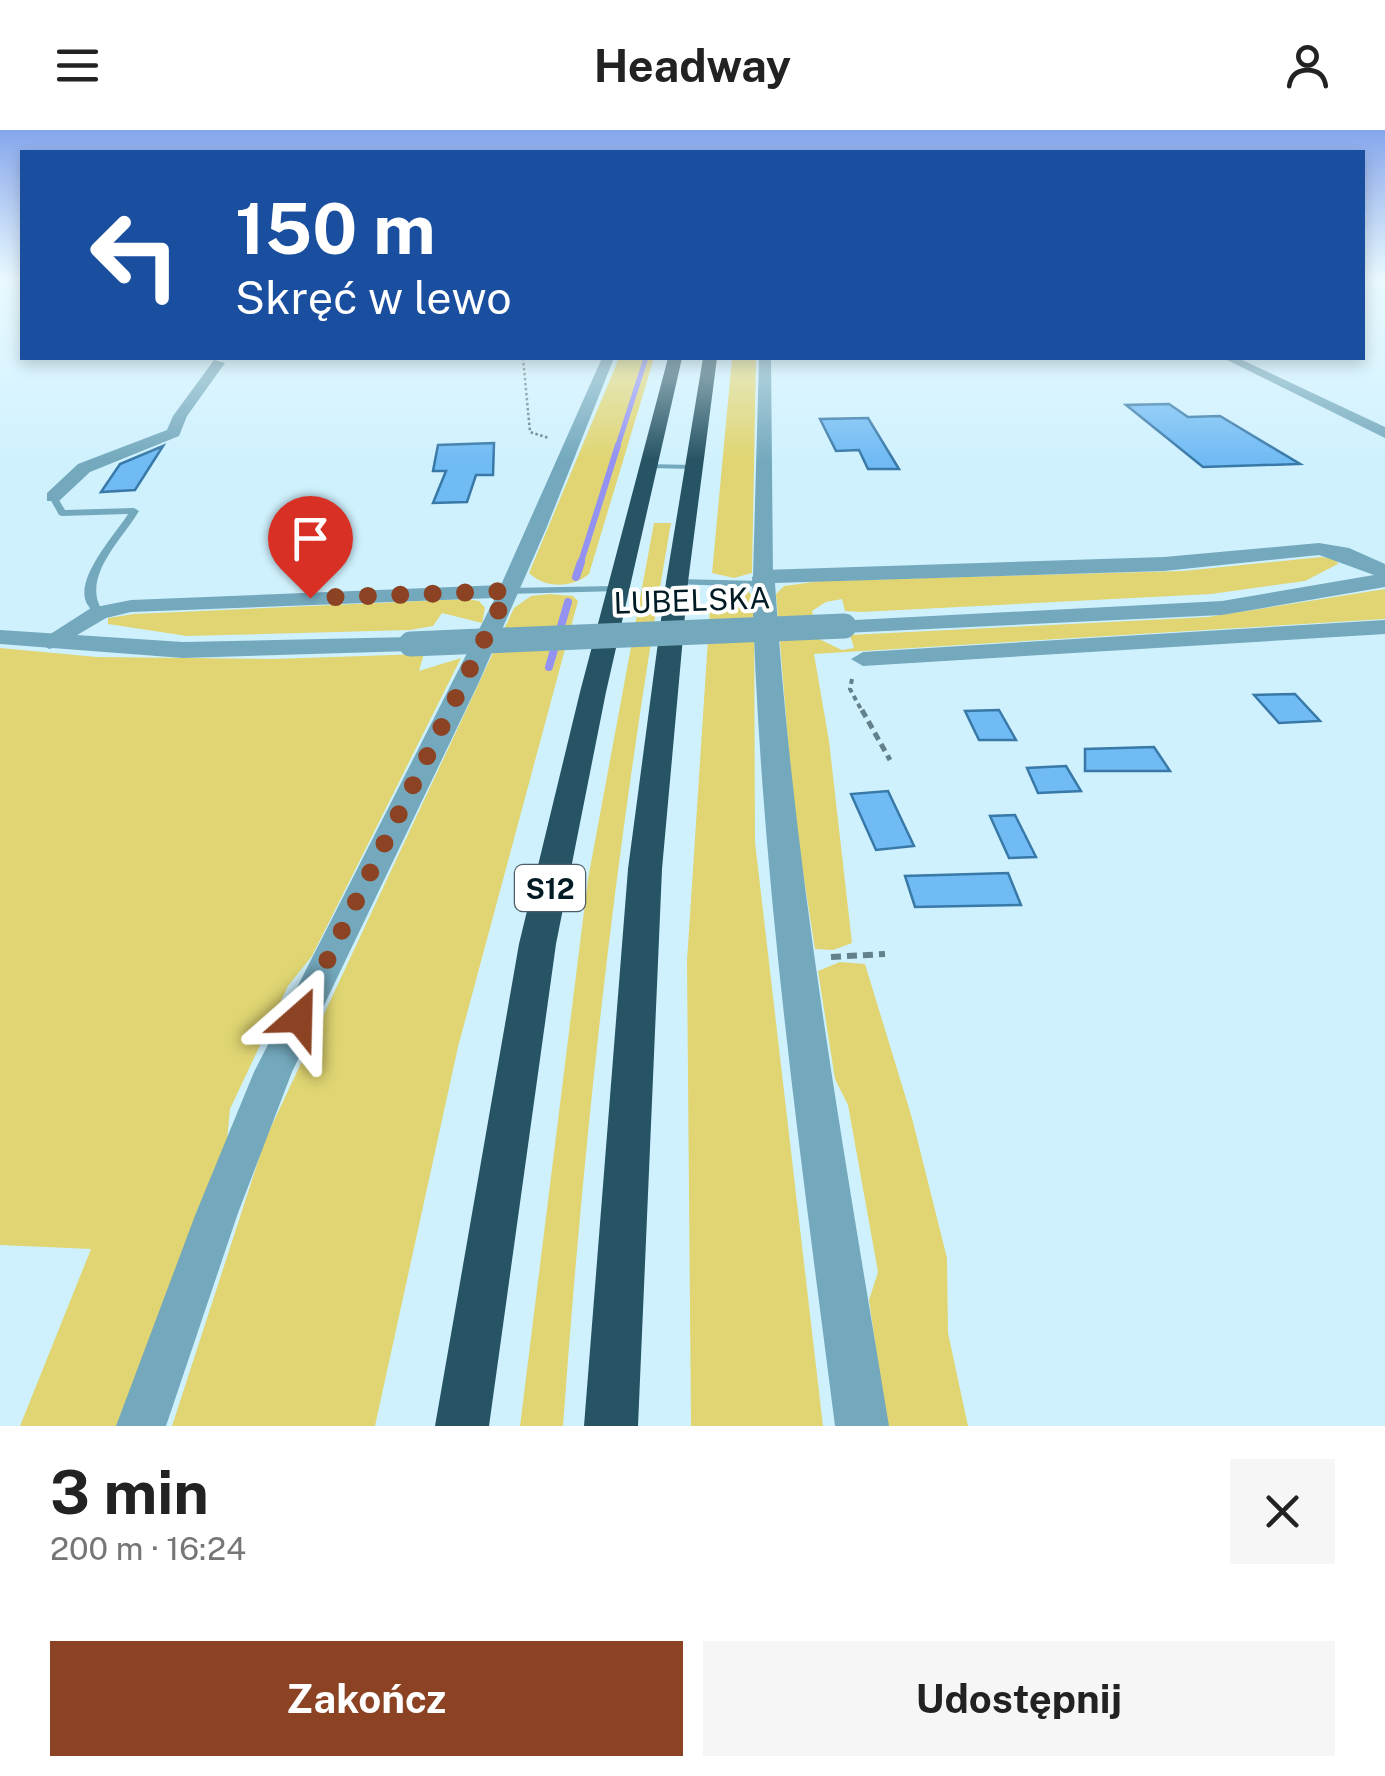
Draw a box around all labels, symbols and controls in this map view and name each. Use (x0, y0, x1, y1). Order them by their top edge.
icon: menu (50, 38, 105, 93)
icon: person (1280, 38, 1335, 93)
text: Headway (594, 39, 791, 92)
text: 150 m (235, 187, 436, 270)
icon: left (70, 190, 200, 320)
text: Skręć w lewo (235, 271, 512, 324)
pin (268, 496, 353, 599)
icon: arrive (283, 511, 338, 566)
street label: LUBELSKA (613, 579, 771, 621)
road number: S12 (515, 865, 585, 911)
position arrow (247, 966, 351, 1070)
text: 3 min (50, 1457, 209, 1528)
button: close (1230, 1459, 1335, 1564)
text: 200 m · 16:24 (50, 1530, 246, 1567)
button: Zakończ (50, 1641, 683, 1756)
button: Udostępnij (703, 1641, 1335, 1756)

